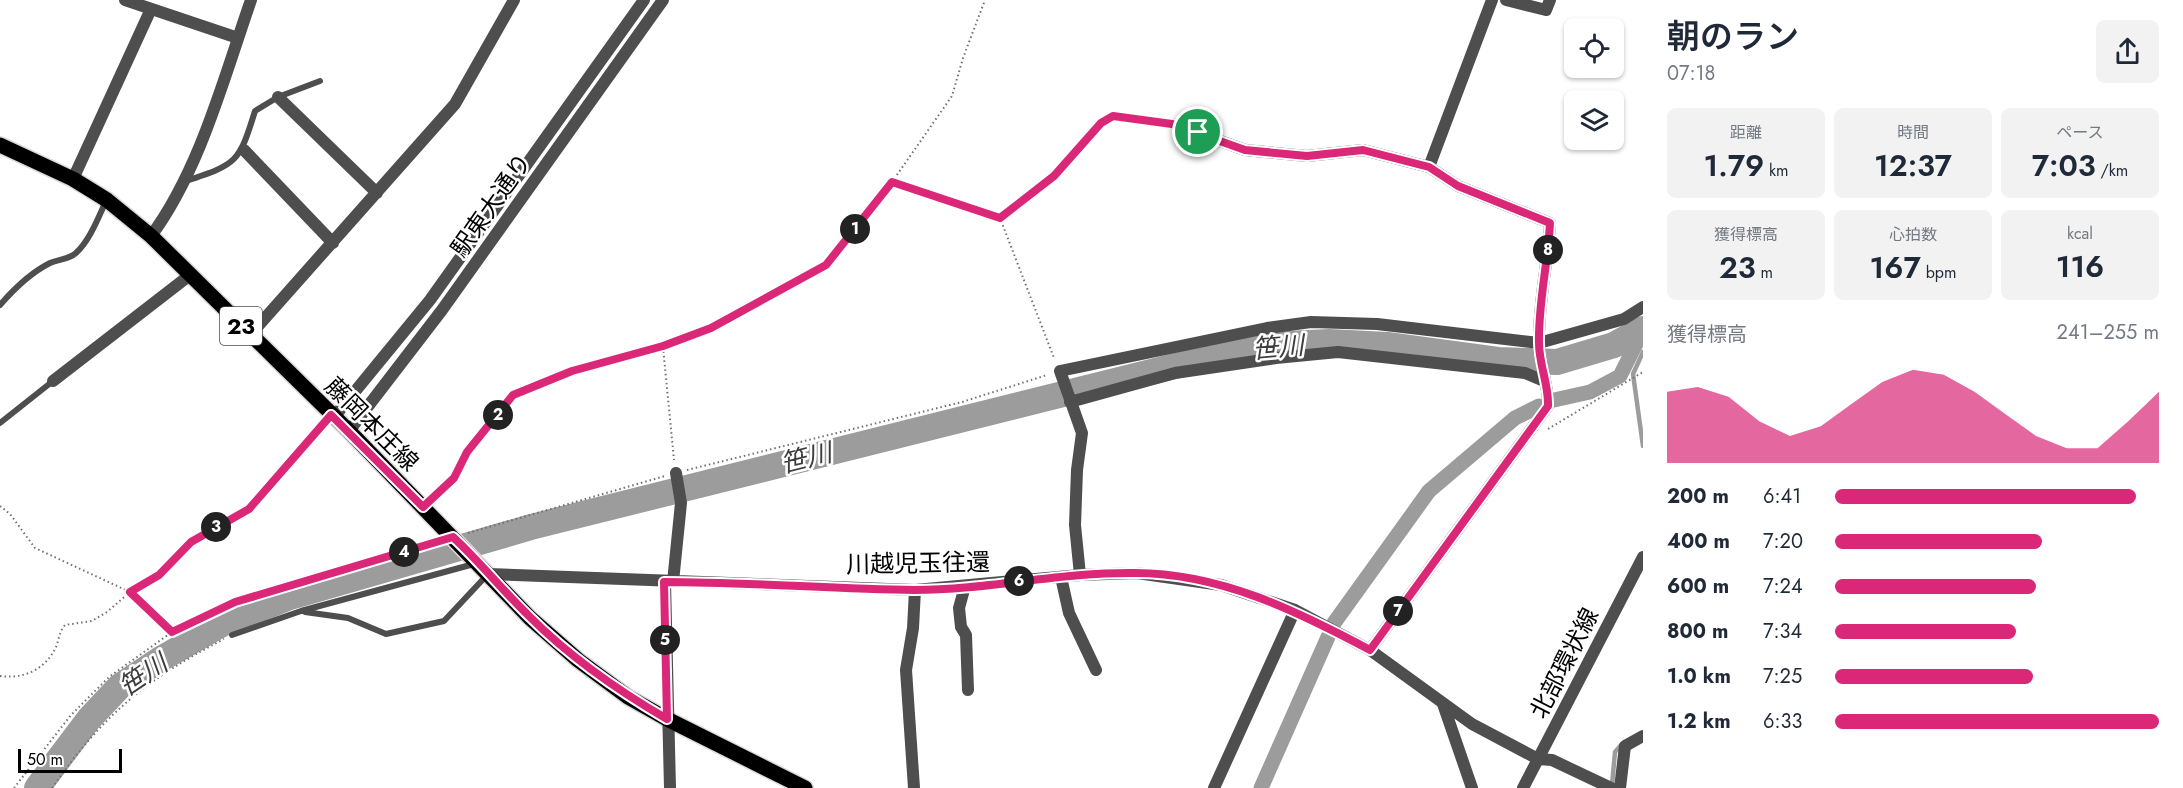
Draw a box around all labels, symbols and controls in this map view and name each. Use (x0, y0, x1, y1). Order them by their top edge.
text: 朝のラン (1667, 13, 1799, 60)
map controls (1564, 18, 1624, 150)
button: locate (1564, 18, 1624, 78)
button: share (2096, 20, 2159, 83)
text: 07:18 (1667, 59, 1715, 88)
button: layers (1564, 90, 1624, 150)
pin (1172, 106, 1223, 157)
icon: arrive (1181, 115, 1214, 148)
text: 距離 (1730, 121, 1762, 144)
text: 時間 (1897, 121, 1929, 144)
text: ペース (2056, 121, 2104, 144)
text: 1.79 (1703, 144, 1764, 187)
text: 12:37 (1874, 144, 1952, 187)
text: 7:03 (2032, 144, 2096, 187)
street label: 駅東大通り (442, 146, 540, 264)
text: km (1764, 159, 1789, 182)
text: /km (2096, 159, 2128, 182)
pin: 1 (840, 214, 870, 244)
text: 1 (851, 217, 859, 240)
text: kcal (2067, 222, 2093, 245)
text: 獲得標高 (1714, 223, 1778, 246)
text: 心拍数 (1889, 223, 1937, 246)
pin: 8 (1533, 235, 1563, 265)
text: 8 (1543, 238, 1553, 261)
text: 116 (2056, 245, 2104, 288)
text: 23 (1719, 246, 1756, 289)
text: 167 (1870, 246, 1921, 289)
text: m (1756, 261, 1773, 284)
text: bpm (1921, 261, 1956, 284)
road number: 23 (220, 307, 262, 345)
text: 241–255 m (2057, 318, 2159, 347)
text: 獲得標高 (1667, 320, 1747, 349)
water label: 笹川 (1250, 326, 1309, 368)
street label: 藤岡本庄線 (317, 369, 427, 479)
pin: 2 (483, 400, 513, 430)
text: 2 (493, 403, 503, 426)
water label: 笹川 (776, 433, 839, 483)
text: 200 m (1667, 482, 1729, 511)
text: 6:41 (1763, 482, 1801, 511)
pin: 3 (201, 512, 231, 542)
text: 3 (211, 515, 221, 538)
text: 400 m (1667, 527, 1730, 556)
text: 7:20 (1763, 527, 1803, 556)
pin: 4 (389, 537, 419, 567)
text: 4 (398, 540, 410, 563)
street label: 川越児玉往還 (846, 544, 990, 582)
pin: 6 (1004, 566, 1034, 596)
text: 6 (1014, 569, 1024, 592)
text: 600 m (1667, 572, 1729, 601)
text: 7:24 (1763, 572, 1803, 601)
pin: 7 (1383, 596, 1413, 626)
text: 7 (1393, 599, 1403, 622)
street label: 北部環状線 (1521, 602, 1607, 724)
text: 800 m (1667, 617, 1728, 646)
text: 7:34 (1763, 617, 1802, 646)
pin: 5 (650, 625, 680, 655)
text: 5 (660, 628, 670, 651)
water label: 笹川 (111, 643, 178, 705)
text: 1.0 km (1667, 662, 1731, 691)
text: 7:25 (1763, 662, 1802, 691)
text: 1.2 km (1667, 707, 1731, 736)
text: 6:33 (1763, 707, 1802, 736)
scale bar (18, 746, 122, 774)
text: 50 m (27, 748, 63, 771)

